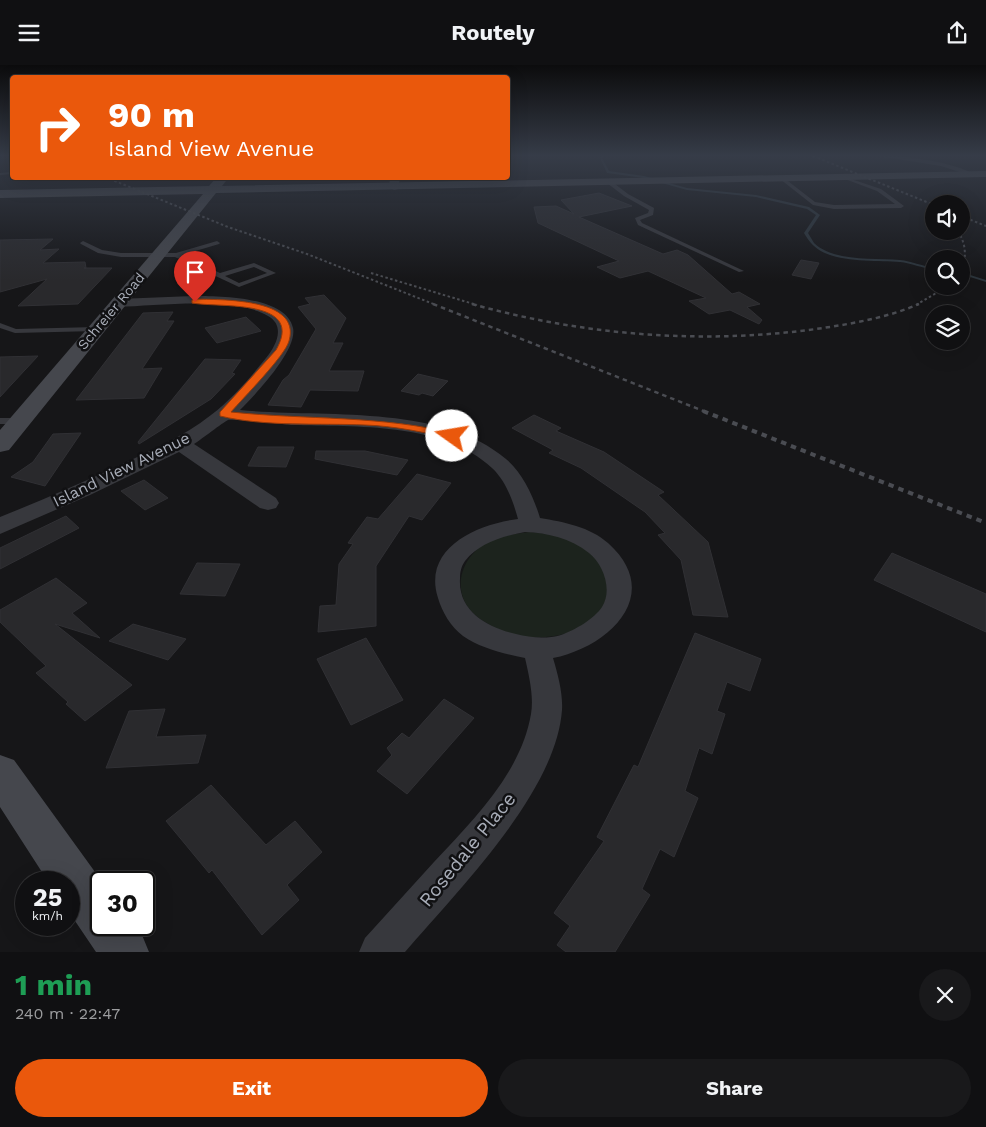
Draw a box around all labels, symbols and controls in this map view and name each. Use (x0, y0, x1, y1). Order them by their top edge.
icon: menu (15, 19, 43, 47)
icon: share (943, 19, 971, 47)
text: Routely (451, 20, 535, 45)
text: 90 m (108, 94, 195, 136)
icon: right (25, 95, 90, 160)
text: Island View Avenue (108, 136, 314, 161)
map controls (925, 195, 970, 350)
button: sound (925, 195, 970, 240)
button: search (925, 250, 970, 295)
pin (174, 251, 216, 302)
icon: arrive (181, 258, 209, 286)
street label: Schreier Road (74, 269, 148, 353)
button: layers (925, 305, 970, 350)
position arrow (425, 409, 477, 461)
street label: Island View Avenue (50, 428, 193, 511)
street label: Rosedale Place (414, 788, 520, 911)
speed limit sign: 30 (90, 871, 155, 936)
text: 25 (33, 883, 62, 912)
text: km/h (32, 909, 63, 923)
text: 1 min (15, 967, 92, 1002)
button: close (919, 969, 971, 1021)
text: 240 m · 22:47 (15, 1004, 120, 1023)
button: Exit (15, 1059, 488, 1117)
button: Share (498, 1059, 971, 1117)

